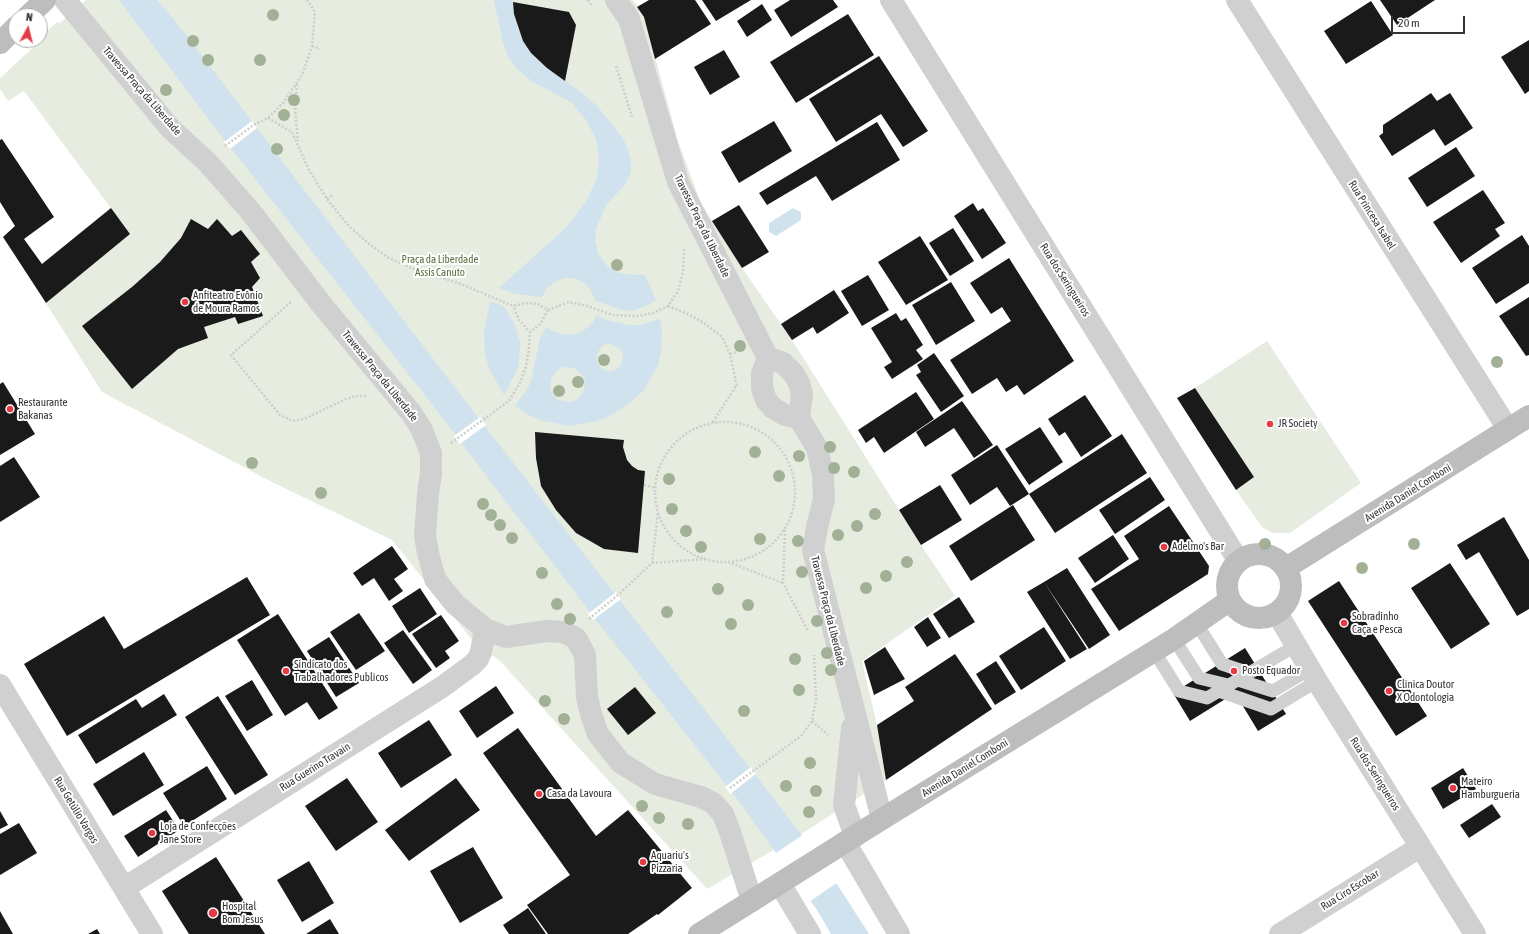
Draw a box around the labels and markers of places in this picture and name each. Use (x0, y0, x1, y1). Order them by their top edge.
place label: Anfiteatro Evônio de Moura Ramos (193, 289, 263, 315)
marker: Anfiteatro Evônio de Moura Ramos (180, 297, 190, 307)
place label: Restaurante Bakanas (18, 396, 67, 422)
marker: Restaurante Bakanas (5, 404, 15, 414)
place label: JR Society (1278, 417, 1318, 431)
marker: JR Society (1265, 419, 1275, 429)
place label: Adelmo's Bar (1172, 540, 1224, 554)
marker: Adelmo's Bar (1159, 542, 1169, 552)
place label: Sobradinho Caça e Pesca (1352, 610, 1403, 636)
marker: Sobradinho Caça e Pesca (1339, 618, 1349, 628)
place label: Sindicato dos Trabalhadores Publicos (294, 658, 389, 684)
place label: Posto Equador (1242, 664, 1300, 678)
marker: Sindicato dos Trabalhadores Publicos (281, 666, 291, 676)
marker: Posto Equador (1229, 666, 1239, 676)
place label: Clinica Doutor X Odontologia (1397, 678, 1454, 704)
marker: Clinica Doutor X Odontologia (1384, 686, 1394, 696)
place label: Mateiro Hamburgueria (1461, 775, 1520, 801)
marker: Mateiro Hamburgueria (1448, 783, 1458, 793)
place label: Casa da Lavoura (547, 787, 612, 801)
marker: Casa da Lavoura (534, 789, 544, 799)
place label: Loja de Confecções Jane Store (160, 820, 236, 846)
marker: Loja de Confecções Jane Store (147, 828, 157, 838)
place label: Aquariu's Pizzaria (651, 849, 689, 875)
marker: Aquariu's Pizzaria (638, 857, 648, 867)
place label: Hospital Bom Jesus (222, 900, 263, 926)
marker: Hospital Bom Jesus (207, 907, 219, 919)

